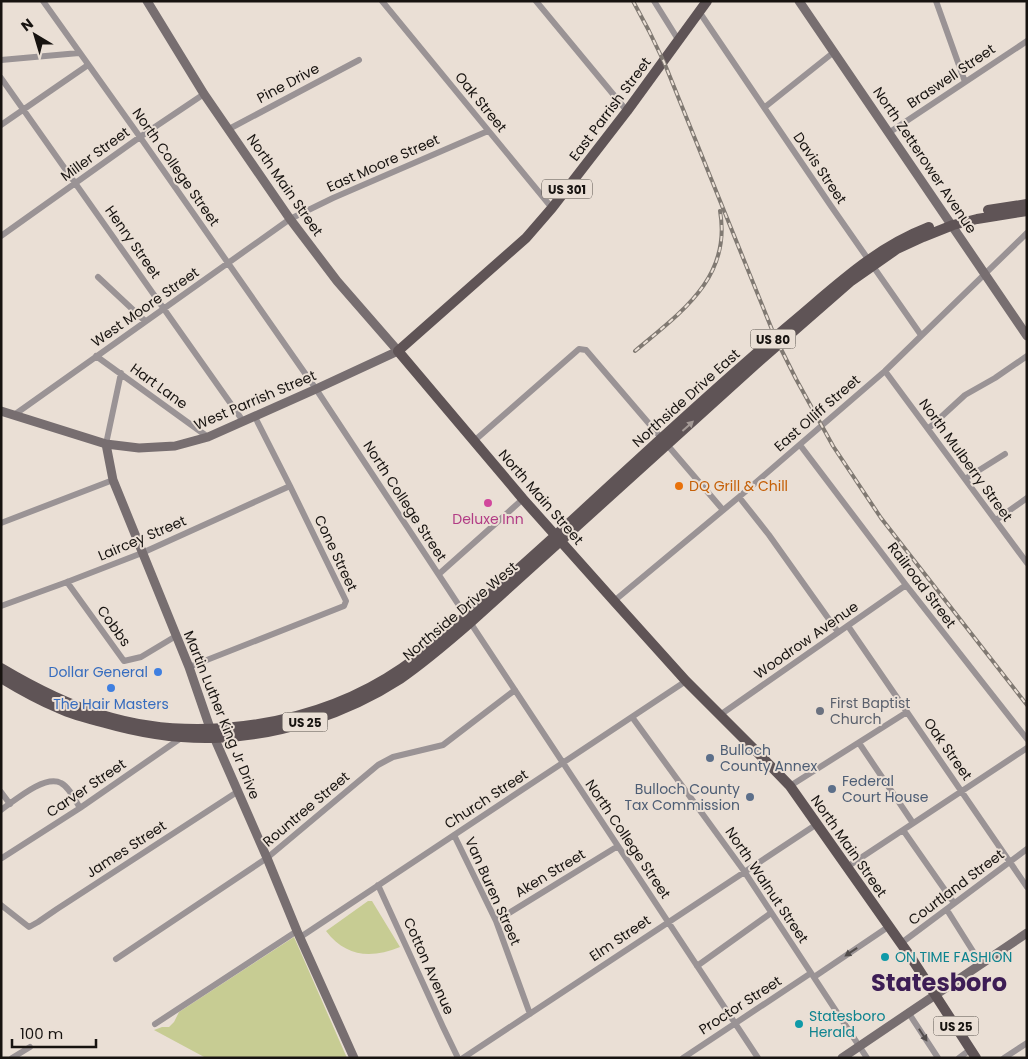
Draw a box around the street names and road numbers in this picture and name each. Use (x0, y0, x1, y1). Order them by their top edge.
street label: Braswell Street (903, 39, 999, 113)
street label: East Parrish Street (564, 53, 656, 165)
street label: Pine Drive (253, 58, 323, 108)
street label: Oak Street (450, 68, 512, 136)
street label: North Zetterower Avenue (868, 83, 982, 237)
street label: North College Street (128, 104, 224, 230)
street label: Miller Street (56, 122, 134, 186)
street label: Davis Street (789, 128, 851, 208)
street label: East Moore Street (323, 129, 443, 197)
street label: North Main Street (242, 130, 328, 240)
road number: US 301 (542, 180, 592, 198)
street label: Henry Street (100, 201, 166, 283)
street label: West Moore Street (87, 262, 203, 352)
road number: US 80 (750, 329, 796, 348)
street label: Northside Drive East (628, 344, 744, 452)
street label: Hart Lane (126, 358, 192, 414)
street label: West Parrish Street (191, 365, 319, 435)
street label: East Olliff Street (770, 370, 864, 456)
street label: North Mulberry Street (915, 394, 1017, 526)
street label: North College Street (358, 437, 452, 565)
street label: North Main Street (494, 445, 588, 549)
street label: Laircey Street (95, 510, 189, 566)
street label: Cone Street (310, 512, 362, 594)
street label: Railroad Street (883, 538, 961, 632)
street label: Northside Drive West (398, 557, 522, 665)
street label: Woodrow Avenue (750, 596, 862, 683)
street label: Cobbs (92, 602, 136, 650)
street label: Martin Luther King Jr Drive (179, 628, 265, 803)
road number: US 25 (282, 712, 328, 732)
street label: Oak Street (919, 714, 977, 784)
street label: Carver Street (42, 754, 130, 822)
street label: Church Street (440, 764, 532, 834)
street label: Rountree Street (258, 767, 354, 851)
street label: North College Street (581, 775, 675, 903)
street label: North Main Street (806, 791, 892, 901)
street label: James Street (82, 816, 170, 882)
street label: North Walnut Street (721, 823, 813, 947)
street label: Van Buren Street (460, 834, 526, 948)
street label: Aken Street (511, 844, 589, 902)
street label: Courtland Street (904, 844, 1008, 930)
street label: Elm Street (585, 910, 655, 966)
street label: Cotton Avenue (399, 914, 459, 1018)
street label: Proctor Street (695, 971, 785, 1039)
road number: US 25 (934, 1016, 978, 1036)

